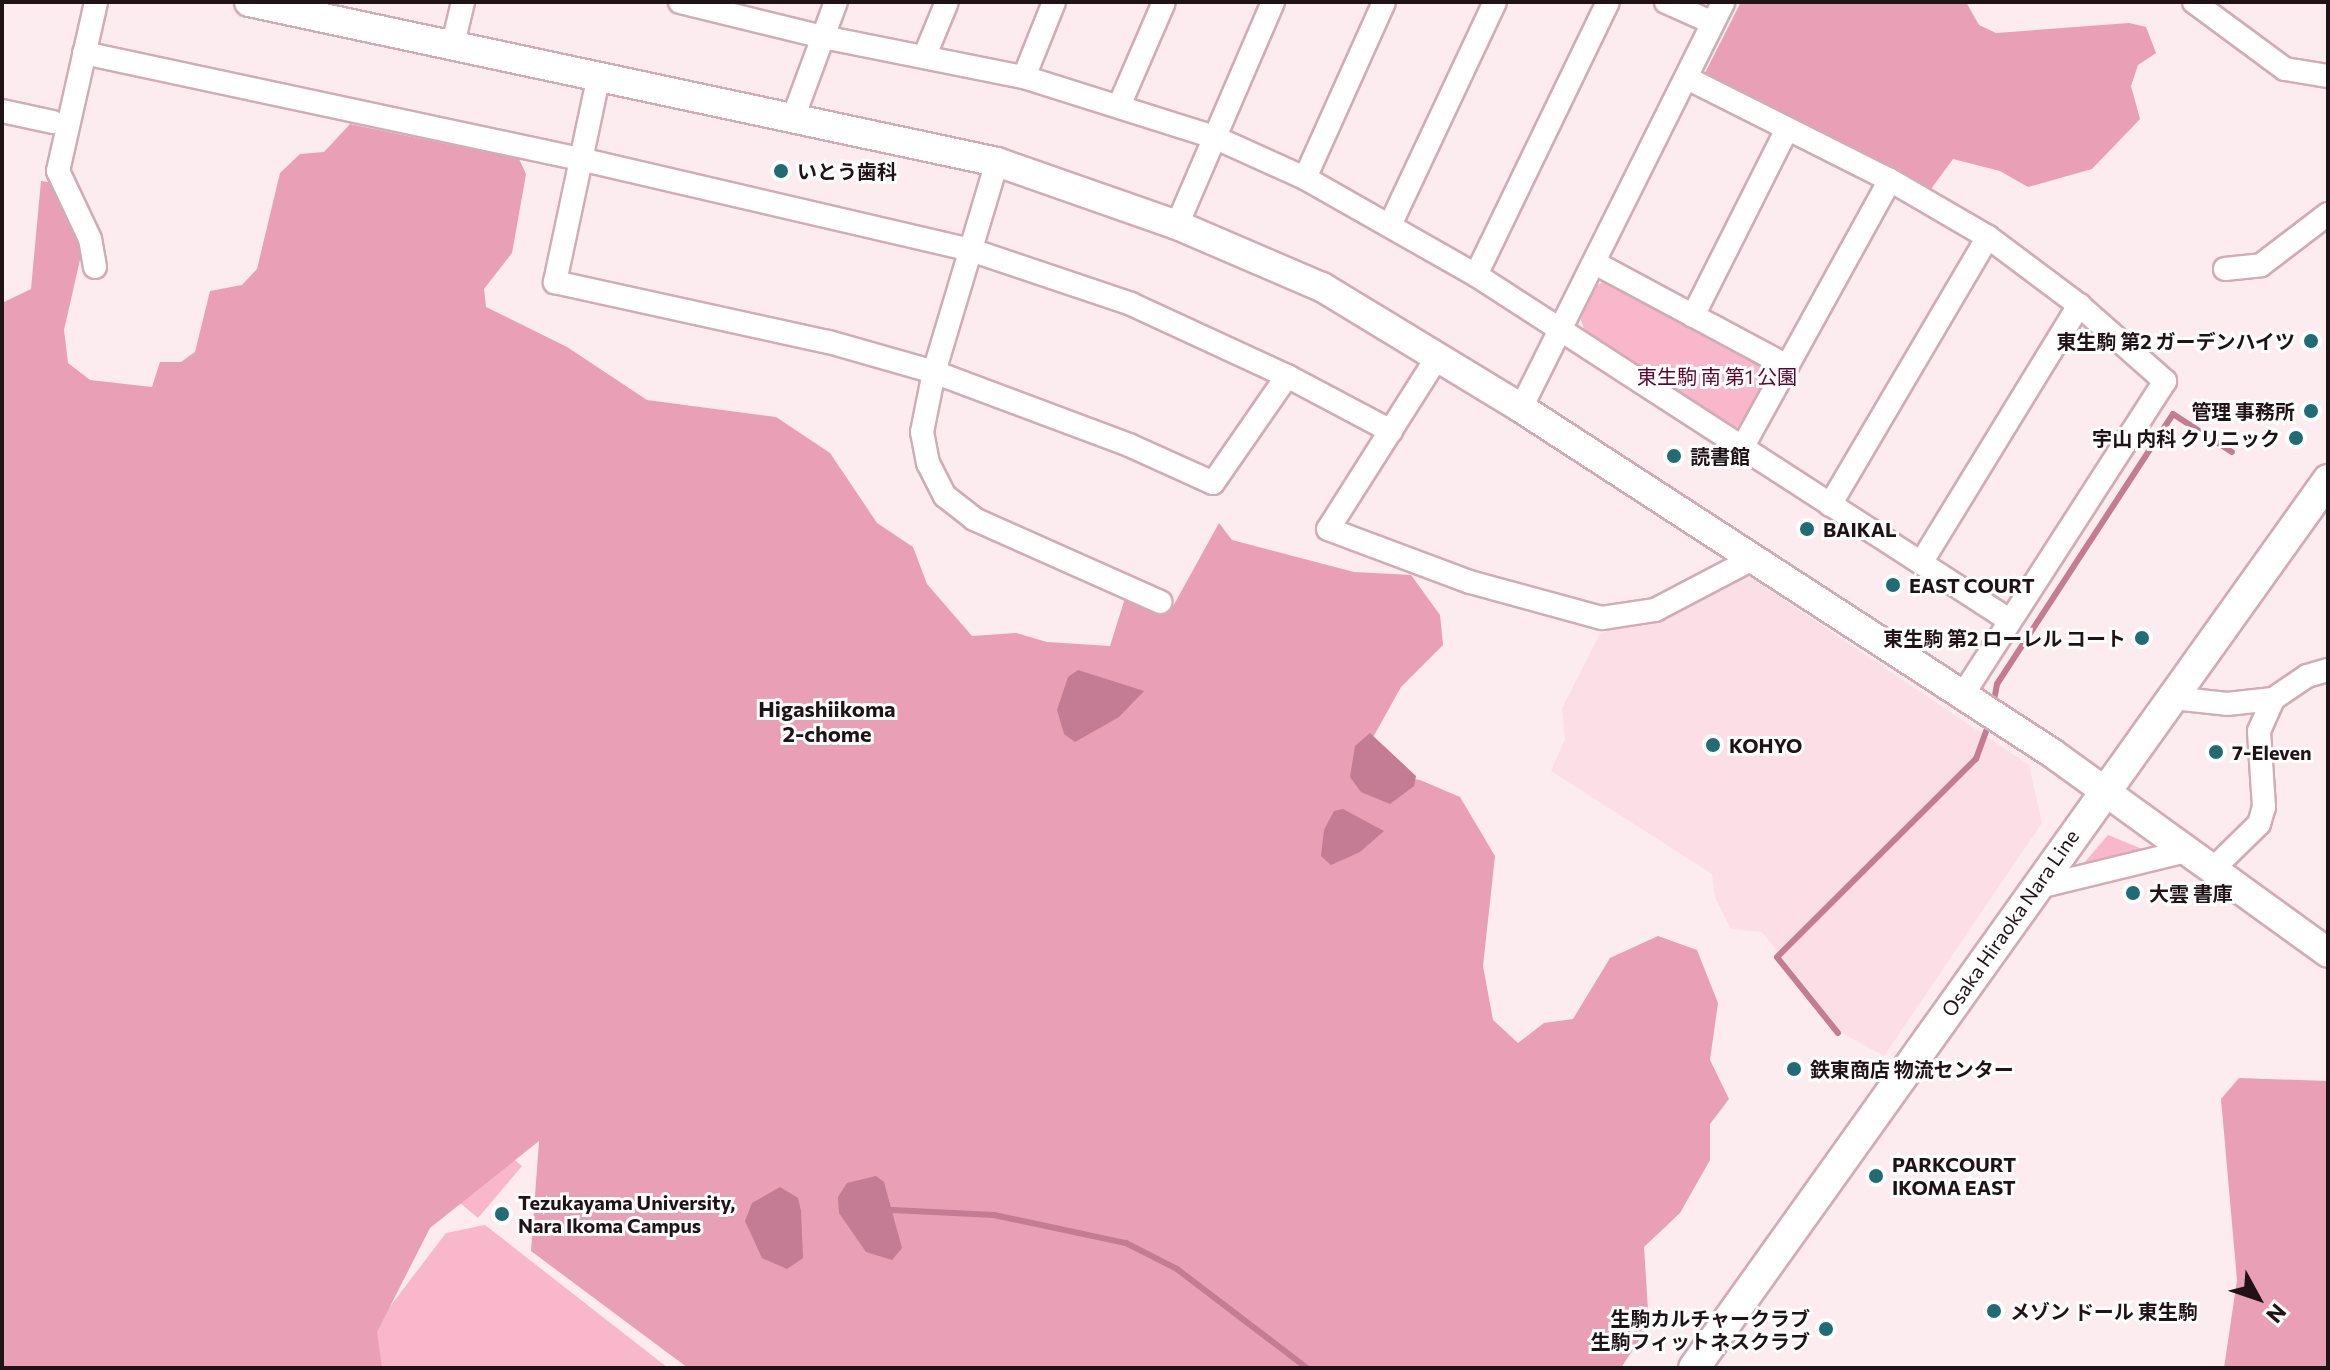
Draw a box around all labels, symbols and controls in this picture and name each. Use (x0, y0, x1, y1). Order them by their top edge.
place label: いとう歯科 (797, 159, 897, 183)
marker: いとう歯科 (772, 162, 790, 180)
place label: 東生駒 第2 ガーデンハイツ (2056, 329, 2295, 353)
marker: 東生駒 第2 ガーデンハイツ (2302, 332, 2320, 350)
park label: 東生駒 南 第1 公園 (1637, 364, 1797, 388)
place label: 管理 事務所 (2191, 399, 2295, 423)
marker: 管理 事務所 (2302, 402, 2320, 420)
place label: 宇山 内科 クリニック (2092, 426, 2280, 450)
marker: 宇山 内科 クリニック (2287, 429, 2305, 447)
place label: 読書館 (1690, 444, 1750, 468)
marker: 読書館 (1665, 447, 1683, 465)
place label: BAIKAL (1823, 517, 1897, 541)
marker: BAIKAL (1798, 520, 1816, 538)
place label: EAST COURT (1909, 573, 2035, 597)
marker: EAST COURT (1884, 576, 1902, 594)
place label: 東生駒 第2 ローレル コート (1883, 626, 2126, 650)
marker: 東生駒 第2 ローレル コート (2133, 629, 2151, 647)
district label: Higashiikoma 2-chome (758, 695, 896, 746)
place label: KOHYO (1729, 733, 1802, 757)
marker: KOHYO (1704, 736, 1722, 754)
place label: 7-Eleven (2232, 740, 2312, 764)
marker: 7-Eleven (2207, 743, 2225, 761)
street label: Osaka Hiraoka Nara Line (1936, 825, 2084, 1021)
place label: 大雲 書庫 (2149, 881, 2233, 905)
marker: 大雲 書庫 (2124, 884, 2142, 902)
place label: 鉄東商店 物流センター (1810, 1057, 2014, 1081)
marker: 鉄東商店 物流センター (1785, 1060, 1803, 1078)
place label: PARKCOURT IKOMA EAST (1892, 1152, 2016, 1199)
marker: PARKCOURT IKOMA EAST (1867, 1167, 1885, 1185)
place label: Tezukayama University, Nara Ikoma Campus (518, 1190, 735, 1237)
marker: Tezukayama University, Nara Ikoma Campus (493, 1205, 511, 1223)
north arrow (2218, 1258, 2298, 1338)
place label: メゾン ドール 東生駒 (2010, 1299, 2198, 1323)
text: N (2261, 1299, 2292, 1329)
marker: メゾン ドール 東生駒 (1985, 1302, 2003, 1320)
place label: 生駒カルチャークラブ 生駒フィットネスクラブ (1590, 1306, 1810, 1353)
marker: 生駒カルチャークラブ 生駒フィットネスクラブ (1817, 1320, 1835, 1338)

